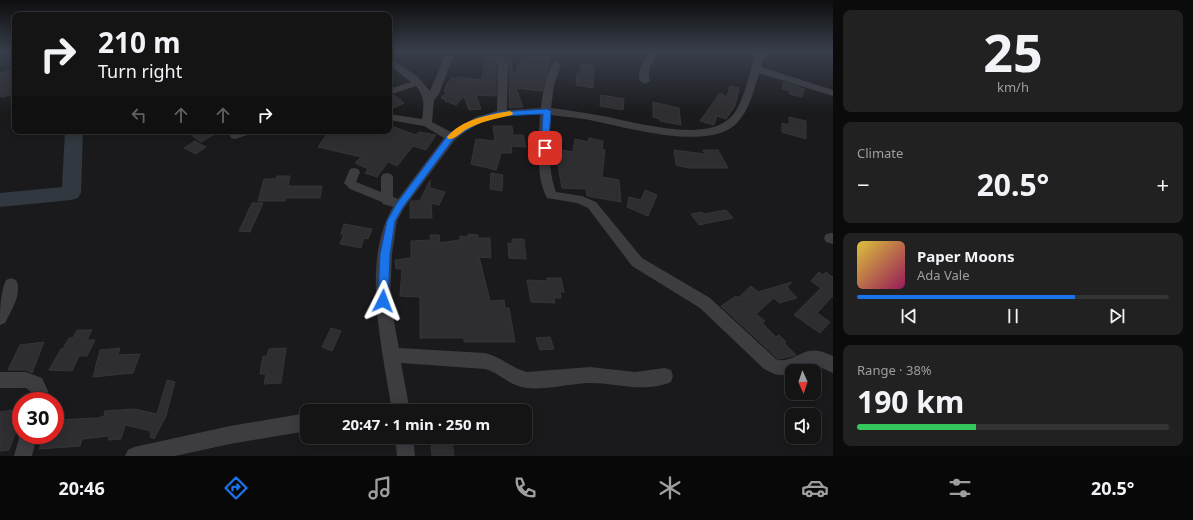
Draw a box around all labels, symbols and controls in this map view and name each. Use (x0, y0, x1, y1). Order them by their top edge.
text: 25 (983, 16, 1043, 87)
text: 210 m (98, 23, 181, 61)
icon: right (32, 28, 84, 80)
text: Turn right (98, 59, 182, 83)
text: km/h (997, 78, 1029, 96)
icon: left (128, 104, 150, 126)
icon: ahead (170, 104, 192, 126)
icon: ahead (212, 104, 234, 126)
icon: right (254, 104, 276, 126)
pin (528, 131, 562, 165)
icon: arrive (534, 137, 556, 159)
text: Climate (857, 144, 903, 162)
text: 20.5° (977, 164, 1049, 205)
text: − (857, 169, 870, 199)
text: + (1156, 169, 1169, 199)
text: Paper Moons (917, 246, 1015, 266)
text: Ada Vale (917, 266, 970, 284)
position arrow (362, 280, 404, 322)
icon: previous (898, 305, 920, 327)
icon: pause (1002, 305, 1024, 327)
icon: next (1106, 305, 1128, 327)
text: Range · 38% (857, 361, 932, 379)
north arrow (785, 364, 821, 400)
map controls (785, 364, 821, 444)
text: 190 km (857, 381, 964, 422)
speed limit sign: 30 (12, 392, 64, 444)
button: sound (785, 408, 821, 444)
text: 20:47 · 1 min · 250 m (342, 414, 490, 434)
icon: directions (222, 474, 250, 502)
icon: music (366, 474, 394, 502)
icon: phone (511, 474, 539, 502)
icon: climate (656, 474, 684, 502)
icon: car (801, 474, 829, 502)
icon: filters (946, 474, 974, 502)
text: 20:46 (58, 476, 105, 500)
text: 20.5° (1091, 476, 1135, 500)

